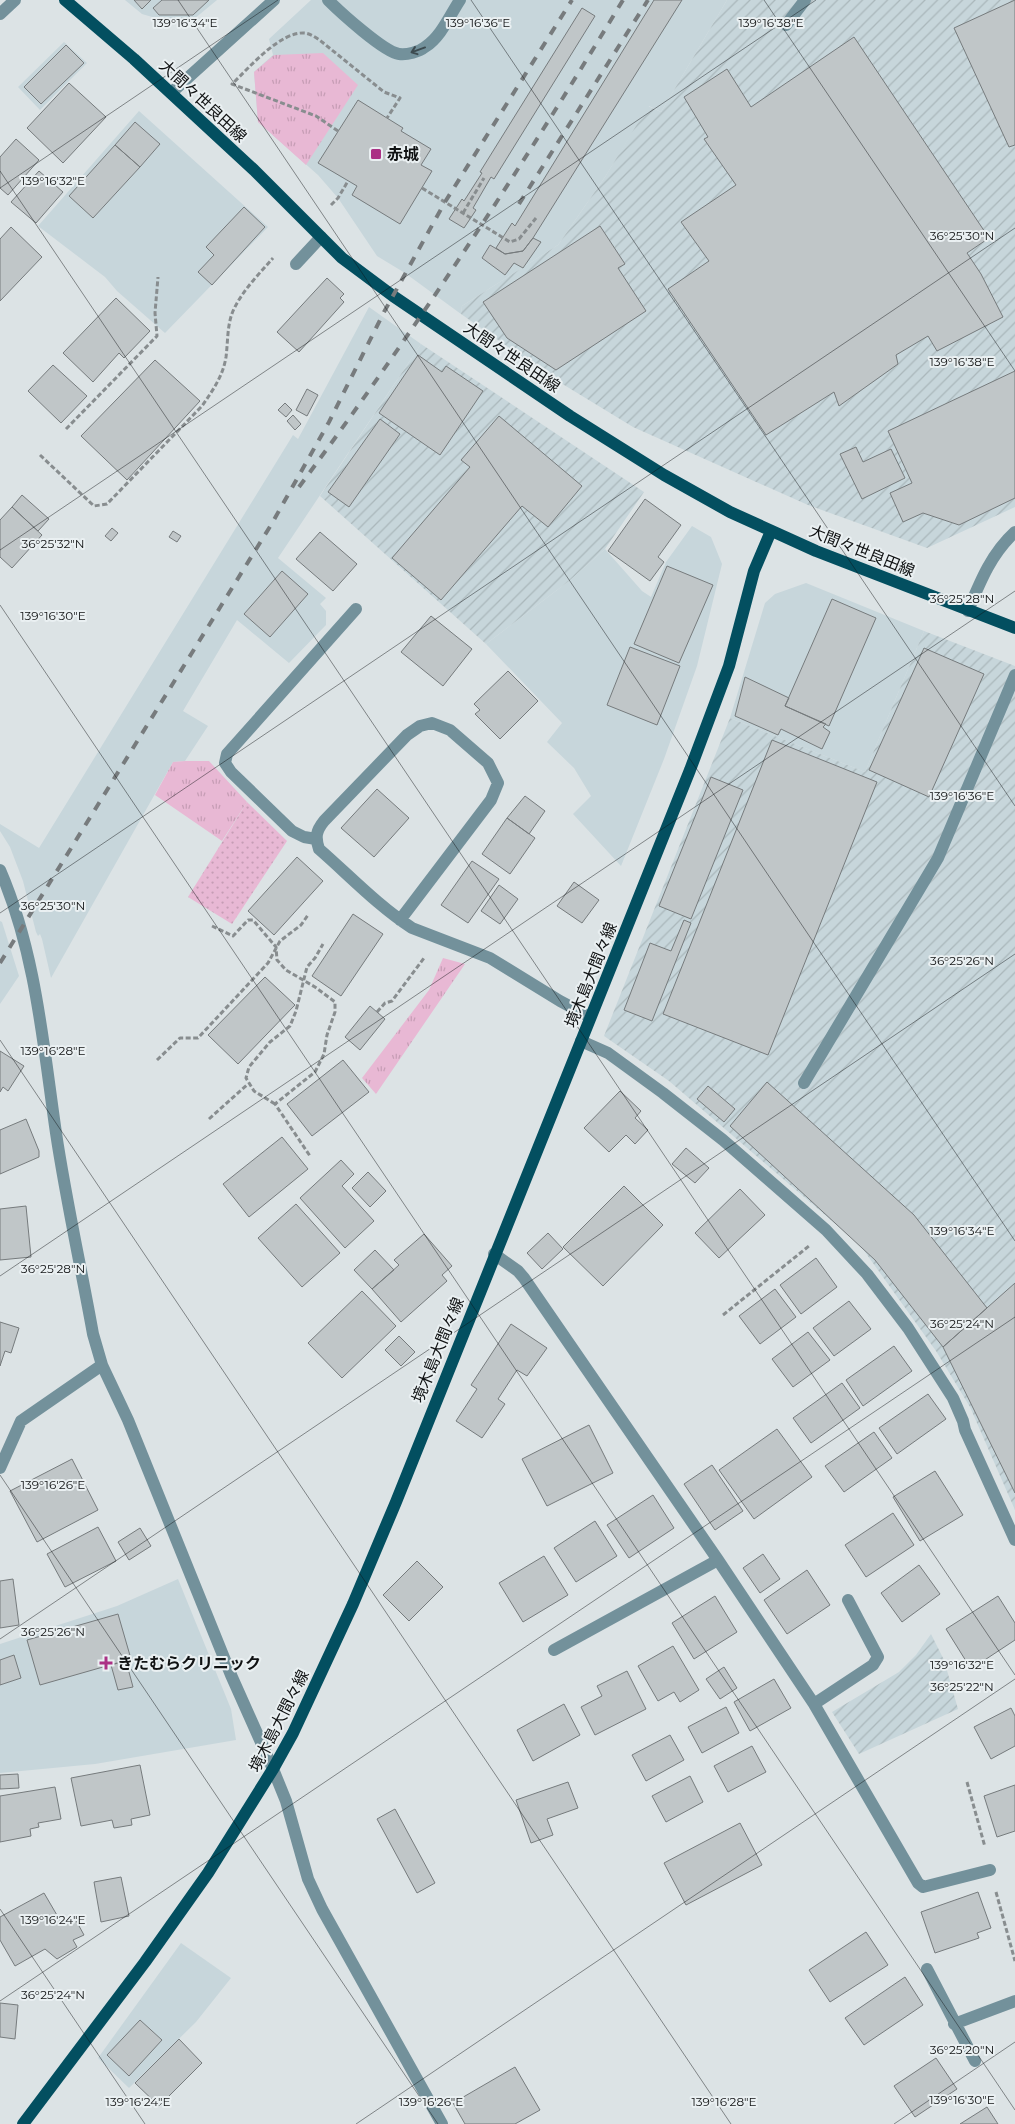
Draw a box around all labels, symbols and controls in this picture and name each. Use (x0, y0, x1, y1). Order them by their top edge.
text: 139°16'34"E (153, 15, 218, 30)
text: 139°16'36"E (446, 15, 510, 30)
text: 139°16'38"E (738, 15, 804, 30)
one-way arrow (411, 46, 427, 55)
street label: 大間々世良田線 (156, 56, 250, 146)
place label: 赤城 (387, 145, 419, 164)
marker: 赤城 (369, 147, 383, 161)
text: 139°16'32"E (21, 173, 85, 188)
text: 36°25'30"N (930, 228, 994, 243)
street label: 大間々世良田線 (460, 318, 564, 396)
text: 139°16'38"E (929, 354, 995, 369)
street label: 大間々世良田線 (807, 521, 917, 581)
text: 36°25'32"N (21, 536, 85, 551)
text: 36°25'28"N (930, 591, 994, 606)
text: 139°16'30"E (20, 608, 86, 623)
text: 139°16'36"E (930, 788, 994, 803)
text: 36°25'30"N (21, 898, 85, 913)
street label: 境木島大間々線 (561, 920, 621, 1030)
text: 36°25'26"N (930, 953, 994, 968)
text: 139°16'28"E (20, 1043, 86, 1058)
text: 139°16'34"E (930, 1223, 995, 1238)
text: 36°25'28"N (21, 1261, 85, 1276)
street label: 境木島大間々線 (408, 1295, 468, 1405)
text: 36°25'24"N (930, 1316, 994, 1331)
text: 139°16'26"E (21, 1477, 85, 1492)
text: 36°25'26"N (21, 1624, 85, 1639)
place label: きたむらクリニック (117, 1654, 261, 1673)
marker: きたむらクリニック (99, 1656, 113, 1670)
text: 139°16'32"E (930, 1657, 994, 1672)
street label: 境木島大間々線 (245, 1667, 313, 1775)
text: 36°25'22"N (930, 1679, 994, 1694)
text: 139°16'24"E (21, 1912, 85, 1927)
text: 36°25'24"N (21, 1987, 85, 2002)
text: 36°25'20"N (930, 2042, 994, 2057)
text: 139°16'30"E (929, 2092, 995, 2107)
text: 139°16'24"E (106, 2094, 170, 2109)
text: 139°16'26"E (399, 2094, 463, 2109)
text: 139°16'28"E (691, 2094, 757, 2109)

